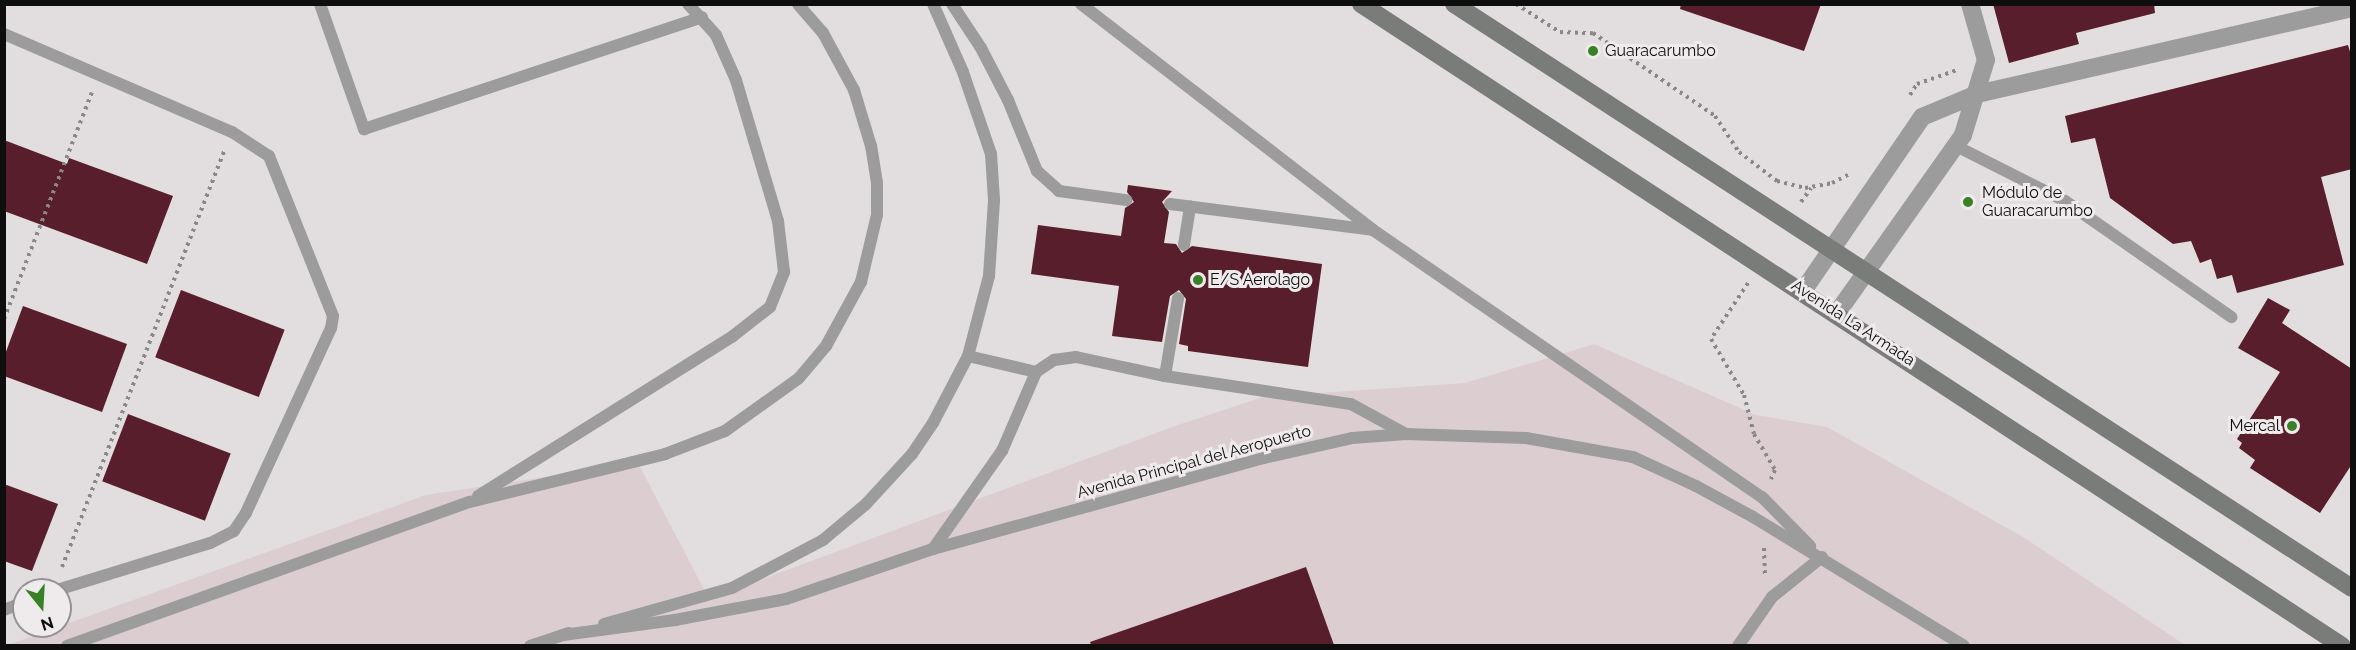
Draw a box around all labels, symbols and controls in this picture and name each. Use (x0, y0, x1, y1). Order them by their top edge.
place label: Guaracarumbo (1605, 41, 1716, 61)
marker: Guaracarumbo (1586, 44, 1600, 58)
place label: Módulo de Guaracarumbo (1982, 183, 2093, 221)
marker: Módulo de Guaracarumbo (1959, 193, 1977, 211)
place label: E/S Aerolago (1210, 270, 1311, 290)
marker: E/S Aerolago (1191, 273, 1205, 287)
street label: Avenida La Armada (1787, 276, 1919, 370)
place label: Mercal (2229, 416, 2280, 436)
marker: Mercal (2285, 419, 2299, 433)
street label: Avenida Principal del Aeropuerto (1074, 421, 1314, 503)
north arrow (12, 578, 72, 638)
text: N (38, 613, 56, 635)

